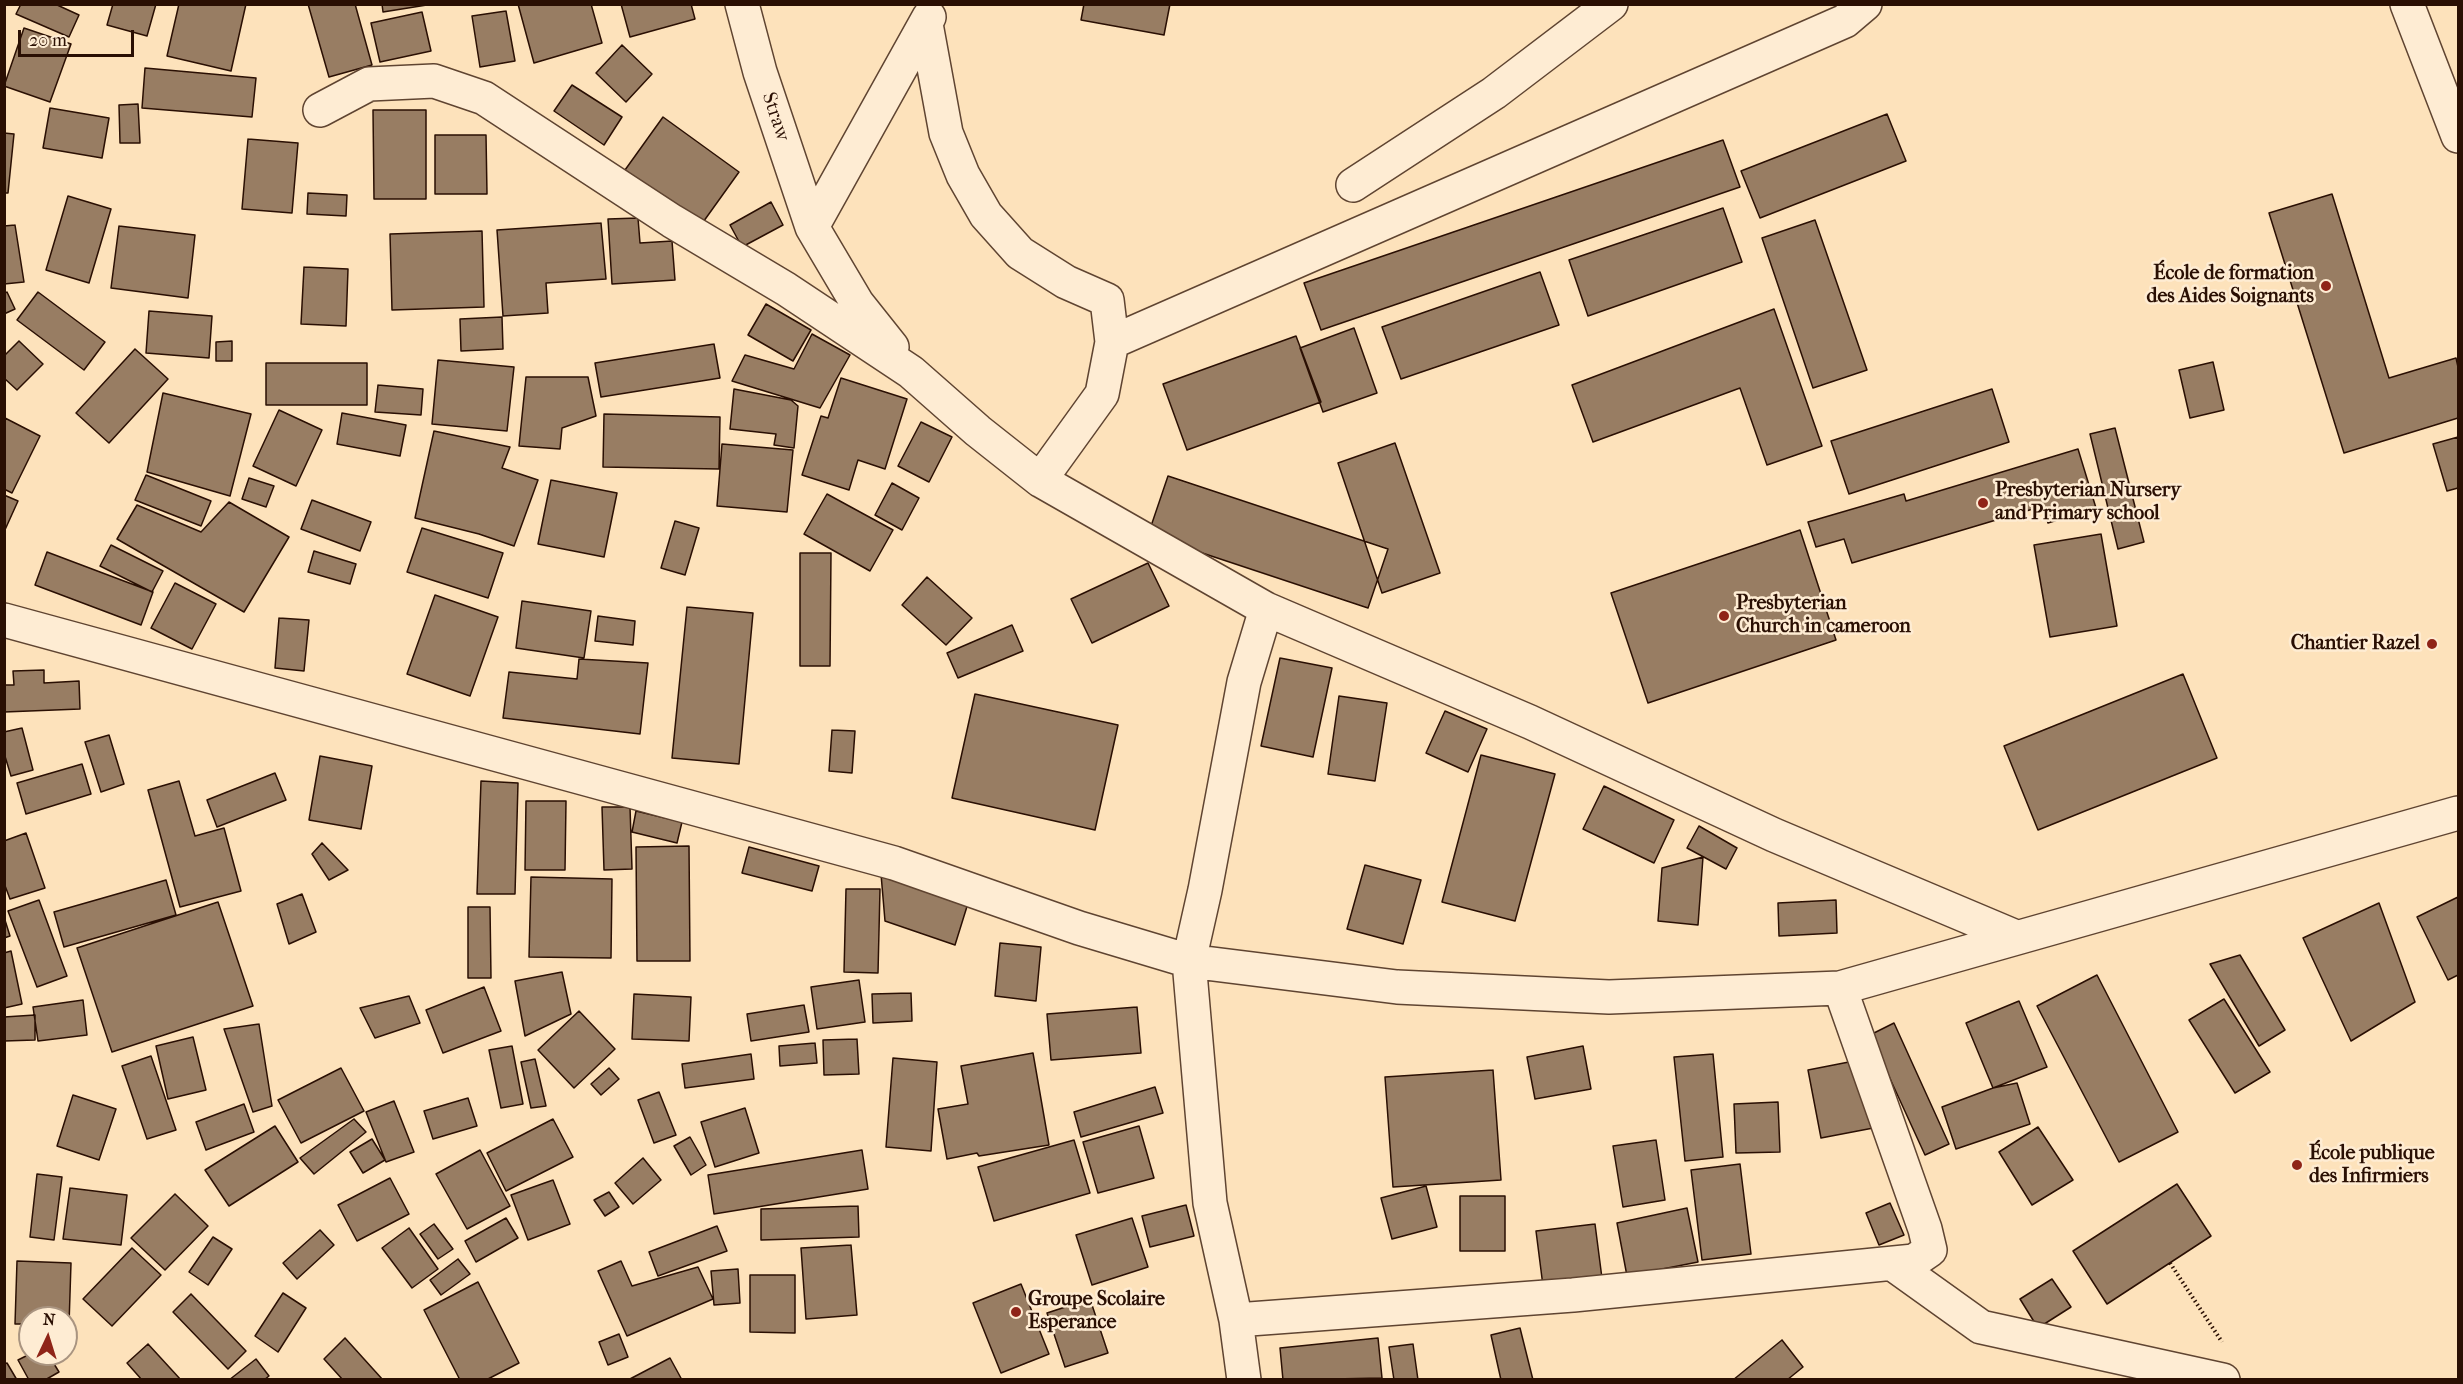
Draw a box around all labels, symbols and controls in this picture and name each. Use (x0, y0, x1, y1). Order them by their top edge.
scale bar (21, 18, 136, 56)
text: 20 m (29, 30, 67, 51)
street label: Straw (756, 90, 794, 144)
place label: École de formation des Aides Soignants (2147, 262, 2314, 309)
marker: École de formation des Aides Soignants (2319, 279, 2333, 293)
place label: Presbyterian Nursery and Primary school (1995, 479, 2181, 526)
marker: Presbyterian Nursery and Primary school (1976, 496, 1990, 510)
place label: Presbyterian Church in cameroon (1736, 592, 1911, 639)
marker: Presbyterian Church in cameroon (1717, 609, 1731, 623)
place label: Chantier Razel (2291, 632, 2420, 656)
marker: Chantier Razel (2425, 637, 2439, 651)
place label: École publique des Infirmiers (2309, 1142, 2435, 1189)
marker: École publique des Infirmiers (2290, 1158, 2304, 1172)
place label: Groupe Scolaire Esperance (1028, 1288, 1165, 1335)
marker: Groupe Scolaire Esperance (1009, 1305, 1023, 1319)
north arrow (18, 1306, 78, 1366)
text: N (42, 1310, 56, 1329)

